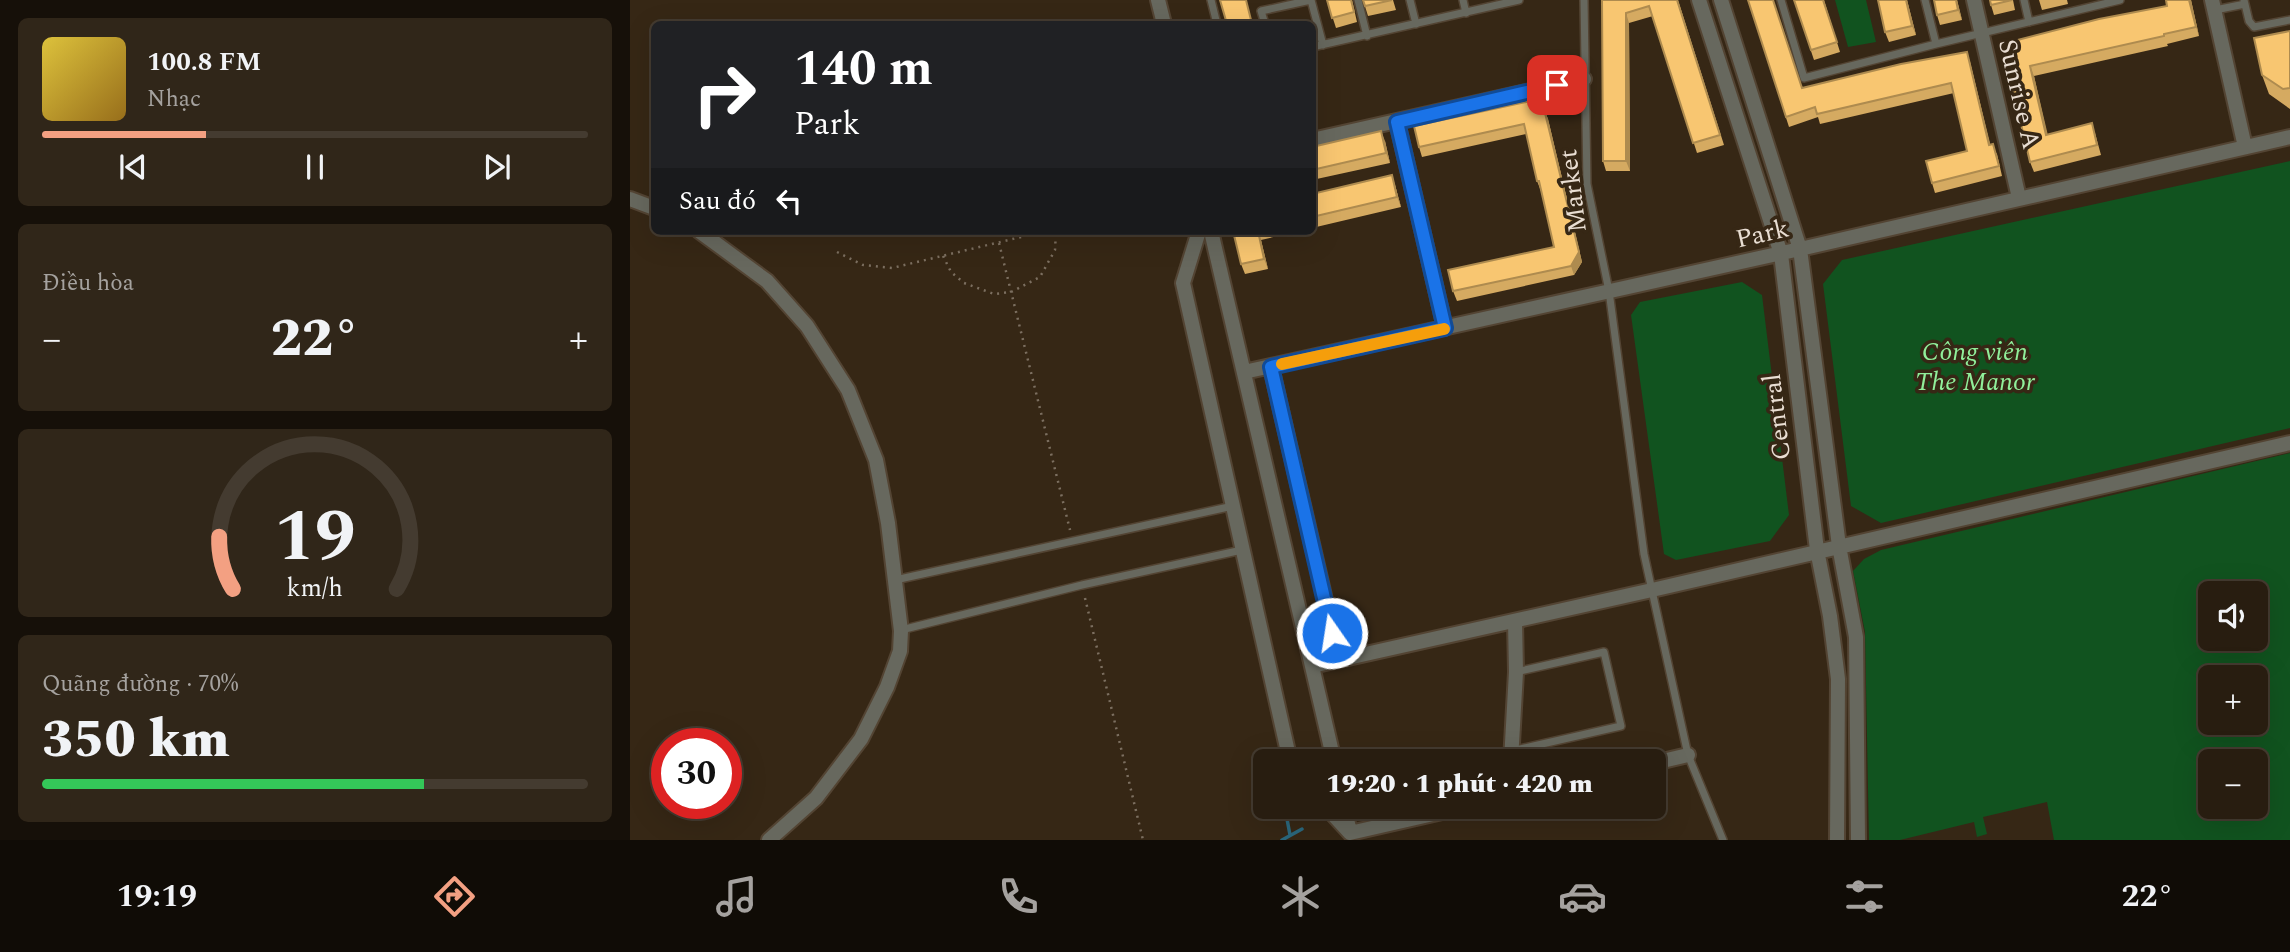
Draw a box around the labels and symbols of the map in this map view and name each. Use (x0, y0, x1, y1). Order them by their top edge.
street label: Sunrise A (1987, 35, 2051, 153)
pin (1527, 55, 1587, 115)
street label: Market (1548, 147, 1598, 235)
street label: Park (1732, 208, 1793, 259)
park label: Công viên The Manor (1915, 332, 2036, 402)
street label: Central (1752, 371, 1802, 462)
position arrow (1295, 596, 1369, 670)
speed limit sign: 30 (651, 728, 742, 819)

